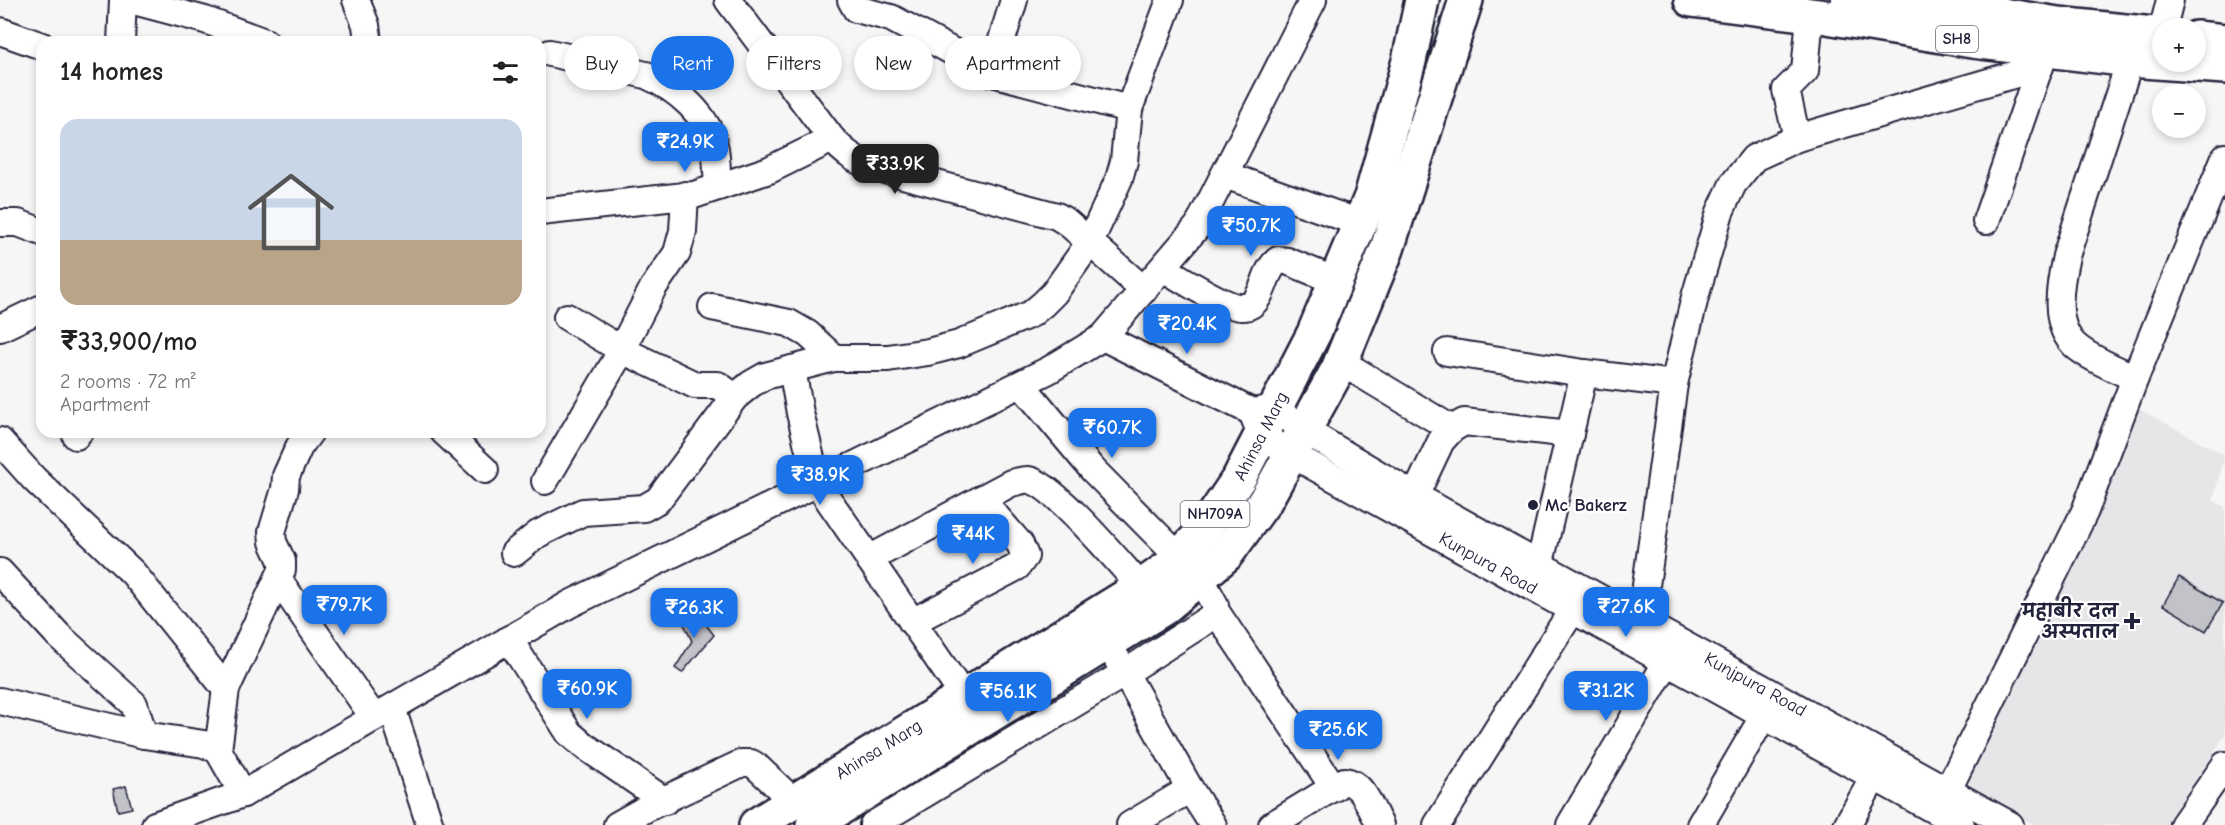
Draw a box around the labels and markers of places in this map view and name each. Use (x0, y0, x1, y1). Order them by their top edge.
pin: ₹24.9K (636, 122, 734, 173)
pin: ₹33.9K (846, 144, 944, 195)
pin: ₹50.7K (1202, 206, 1300, 257)
pin: ₹20.4K (1138, 304, 1236, 355)
pin: ₹60.7K (1063, 408, 1161, 459)
pin: ₹38.9K (771, 455, 869, 506)
place label: Mc Bakerz (1545, 495, 1627, 516)
marker: Mc Bakerz (1526, 498, 1540, 512)
pin: ₹44K (937, 514, 1009, 565)
pin: ₹79.7K (295, 585, 393, 636)
pin: ₹27.6K (1577, 587, 1675, 638)
pin: ₹26.3K (645, 588, 743, 639)
place label: महाबीर दल अस्पताल (2020, 596, 2120, 643)
marker: महाबीर दल अस्पताल (2123, 612, 2141, 630)
pin: ₹60.9K (538, 669, 636, 720)
pin: ₹31.2K (1557, 671, 1655, 722)
pin: ₹56.1K (959, 672, 1057, 723)
pin: ₹25.6K (1289, 710, 1387, 761)

